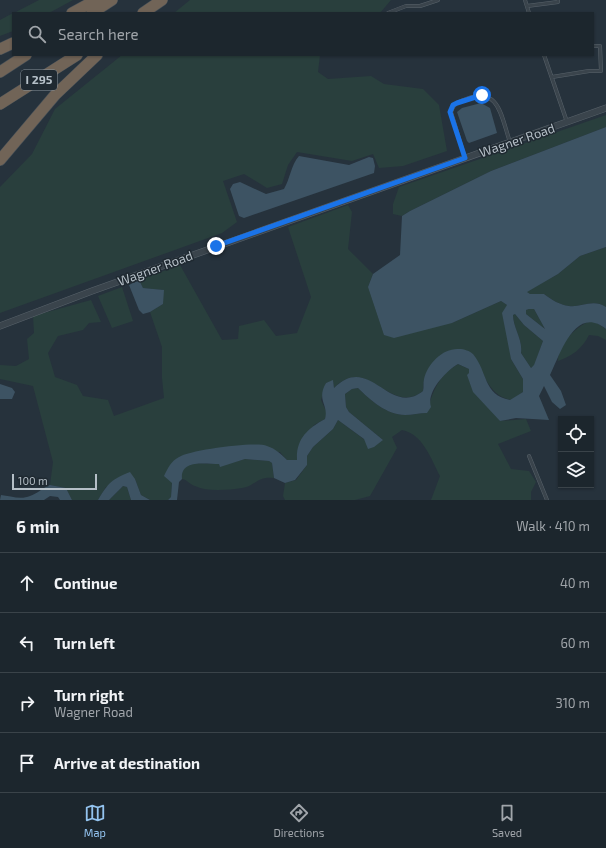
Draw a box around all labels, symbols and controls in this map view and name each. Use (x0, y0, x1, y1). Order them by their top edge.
search box (12, 12, 594, 56)
icon: search (26, 23, 48, 45)
text: Search here (58, 25, 139, 43)
road number: I 295 (21, 70, 57, 90)
route start (473, 86, 491, 104)
street label: Wagner Road (477, 120, 557, 160)
route end (207, 237, 225, 255)
street label: Wagner Road (115, 247, 195, 289)
map controls (558, 416, 594, 488)
button: locate (558, 416, 594, 452)
button: layers (558, 452, 594, 488)
scale bar (12, 472, 97, 491)
text: 100 m (18, 474, 48, 487)
text: 6 min (16, 516, 60, 536)
text: Walk · 410 m (516, 518, 590, 534)
icon: ahead (16, 572, 38, 594)
text: Continue (54, 574, 117, 592)
text: 40 m (560, 575, 590, 591)
icon: left (16, 632, 38, 654)
text: Turn left (54, 634, 115, 652)
text: 60 m (560, 635, 590, 651)
text: Turn right (54, 686, 124, 704)
icon: right (16, 692, 38, 714)
text: 310 m (555, 695, 590, 711)
text: Wagner Road (54, 704, 133, 720)
icon: arrive (16, 752, 38, 774)
text: Arrive at destination (54, 754, 200, 772)
tab: Map (84, 802, 106, 839)
tab: Directions (274, 802, 324, 839)
tab: Saved (492, 802, 522, 839)

